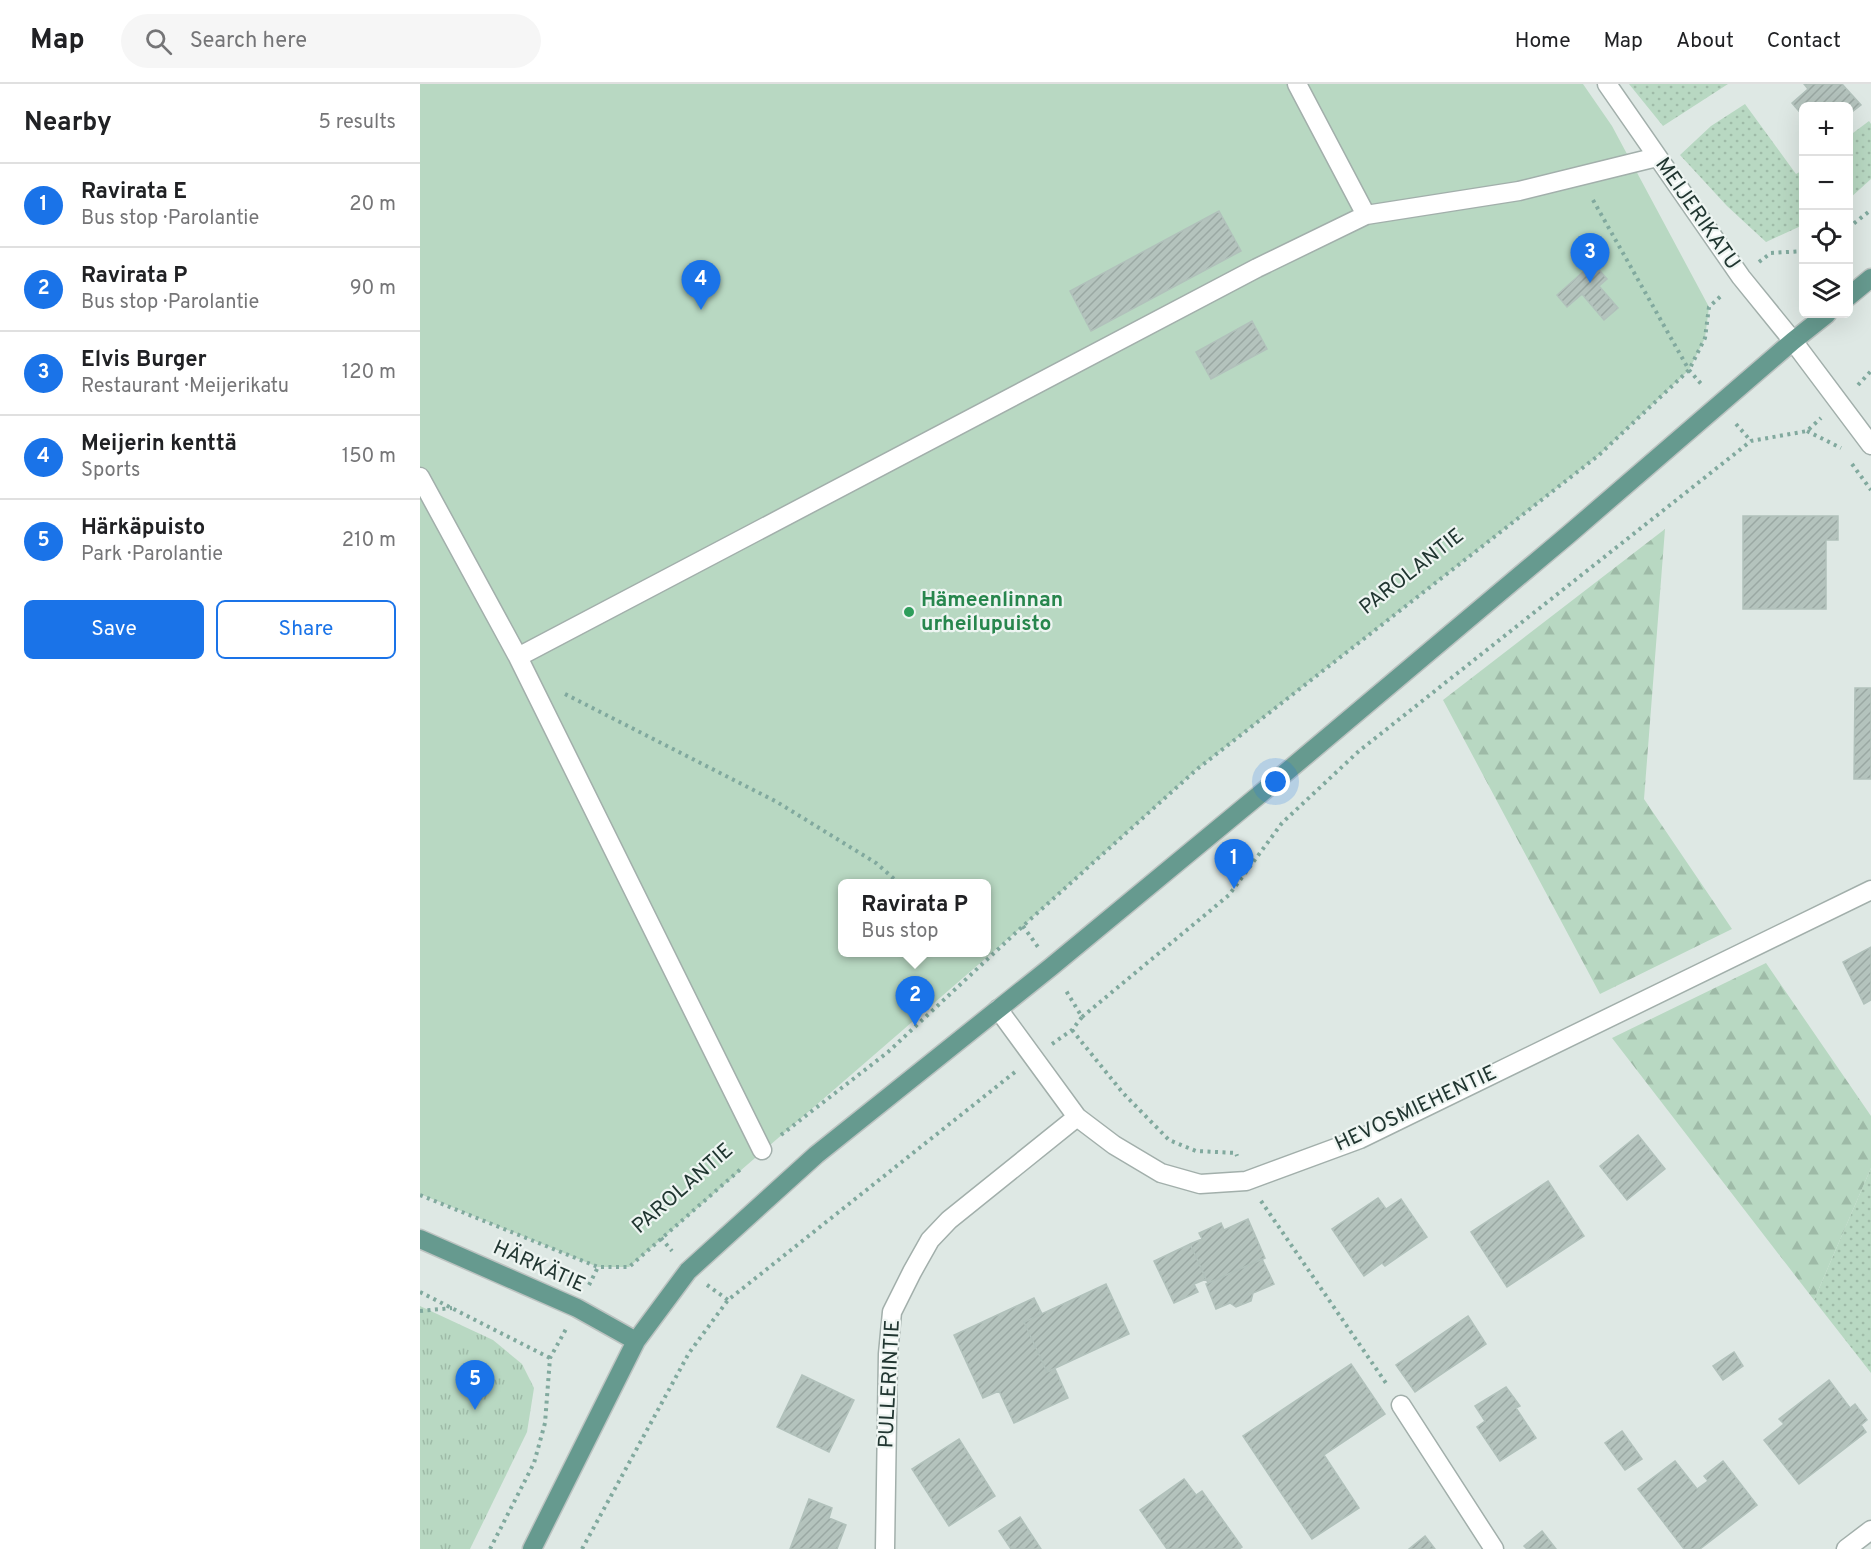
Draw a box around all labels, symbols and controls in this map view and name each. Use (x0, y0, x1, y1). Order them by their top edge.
search box (121, 14, 541, 68)
text: Map (30, 23, 85, 59)
icon: search (142, 25, 175, 58)
text: Search here (190, 28, 307, 55)
text: Home (1515, 28, 1571, 55)
text: Map (1604, 28, 1643, 55)
text: About (1676, 28, 1734, 55)
text: Contact (1767, 28, 1841, 55)
map controls (1799, 102, 1853, 318)
button: + (1799, 102, 1853, 156)
text: Nearby (24, 107, 112, 140)
text: 5 results (319, 110, 396, 136)
street label: MEIJERIKATU (1648, 153, 1746, 275)
button: − (1799, 156, 1853, 210)
text: Ravirata E (81, 179, 187, 206)
text: 1 (40, 192, 48, 218)
text: 20 m (349, 192, 396, 218)
text: Bus stop · Parolantie (81, 206, 259, 232)
button: locate (1799, 210, 1853, 264)
pin: 3 (1570, 234, 1610, 283)
pin: 4 (682, 260, 720, 310)
text: Ravirata P (81, 263, 187, 290)
button: layers (1799, 264, 1853, 318)
text: 2 (37, 276, 50, 302)
text: 90 m (350, 276, 396, 302)
text: Bus stop · Parolantie (81, 290, 259, 316)
text: Elvis Burger (81, 347, 207, 374)
text: 3 (38, 360, 50, 386)
text: 120 m (342, 360, 396, 386)
text: Restaurant · Meijerikatu (81, 374, 289, 400)
text: Meijerin kenttä (81, 431, 237, 458)
text: 4 (37, 444, 50, 470)
text: 150 m (342, 444, 396, 470)
text: Sports (81, 458, 141, 484)
text: Härkäpuisto (81, 515, 205, 542)
street label: PAROLANTIE (1354, 523, 1470, 621)
text: 5 (37, 528, 50, 554)
text: 210 m (342, 528, 396, 554)
text: Park · Parolantie (81, 542, 223, 568)
place label: Hämeenlinnan urheilupuisto (921, 587, 1063, 638)
button: Save (24, 600, 204, 659)
button: Share (216, 600, 396, 659)
marker: Hämeenlinnan urheilupuisto (902, 605, 916, 619)
your location (1261, 767, 1290, 796)
pin: 1 (1214, 840, 1254, 889)
popup (838, 879, 991, 957)
text: Ravirata P (861, 892, 968, 919)
text: Bus stop (861, 919, 939, 945)
pin: 2 (896, 976, 934, 1026)
street label: HEVOSMIEHENTIE (1331, 1060, 1501, 1158)
street label: PAROLANTIE (627, 1138, 739, 1240)
street label: HÄRKÄTIE (489, 1235, 589, 1299)
street label: PULLERINTIE (873, 1319, 907, 1449)
pin: 5 (456, 1360, 494, 1410)

